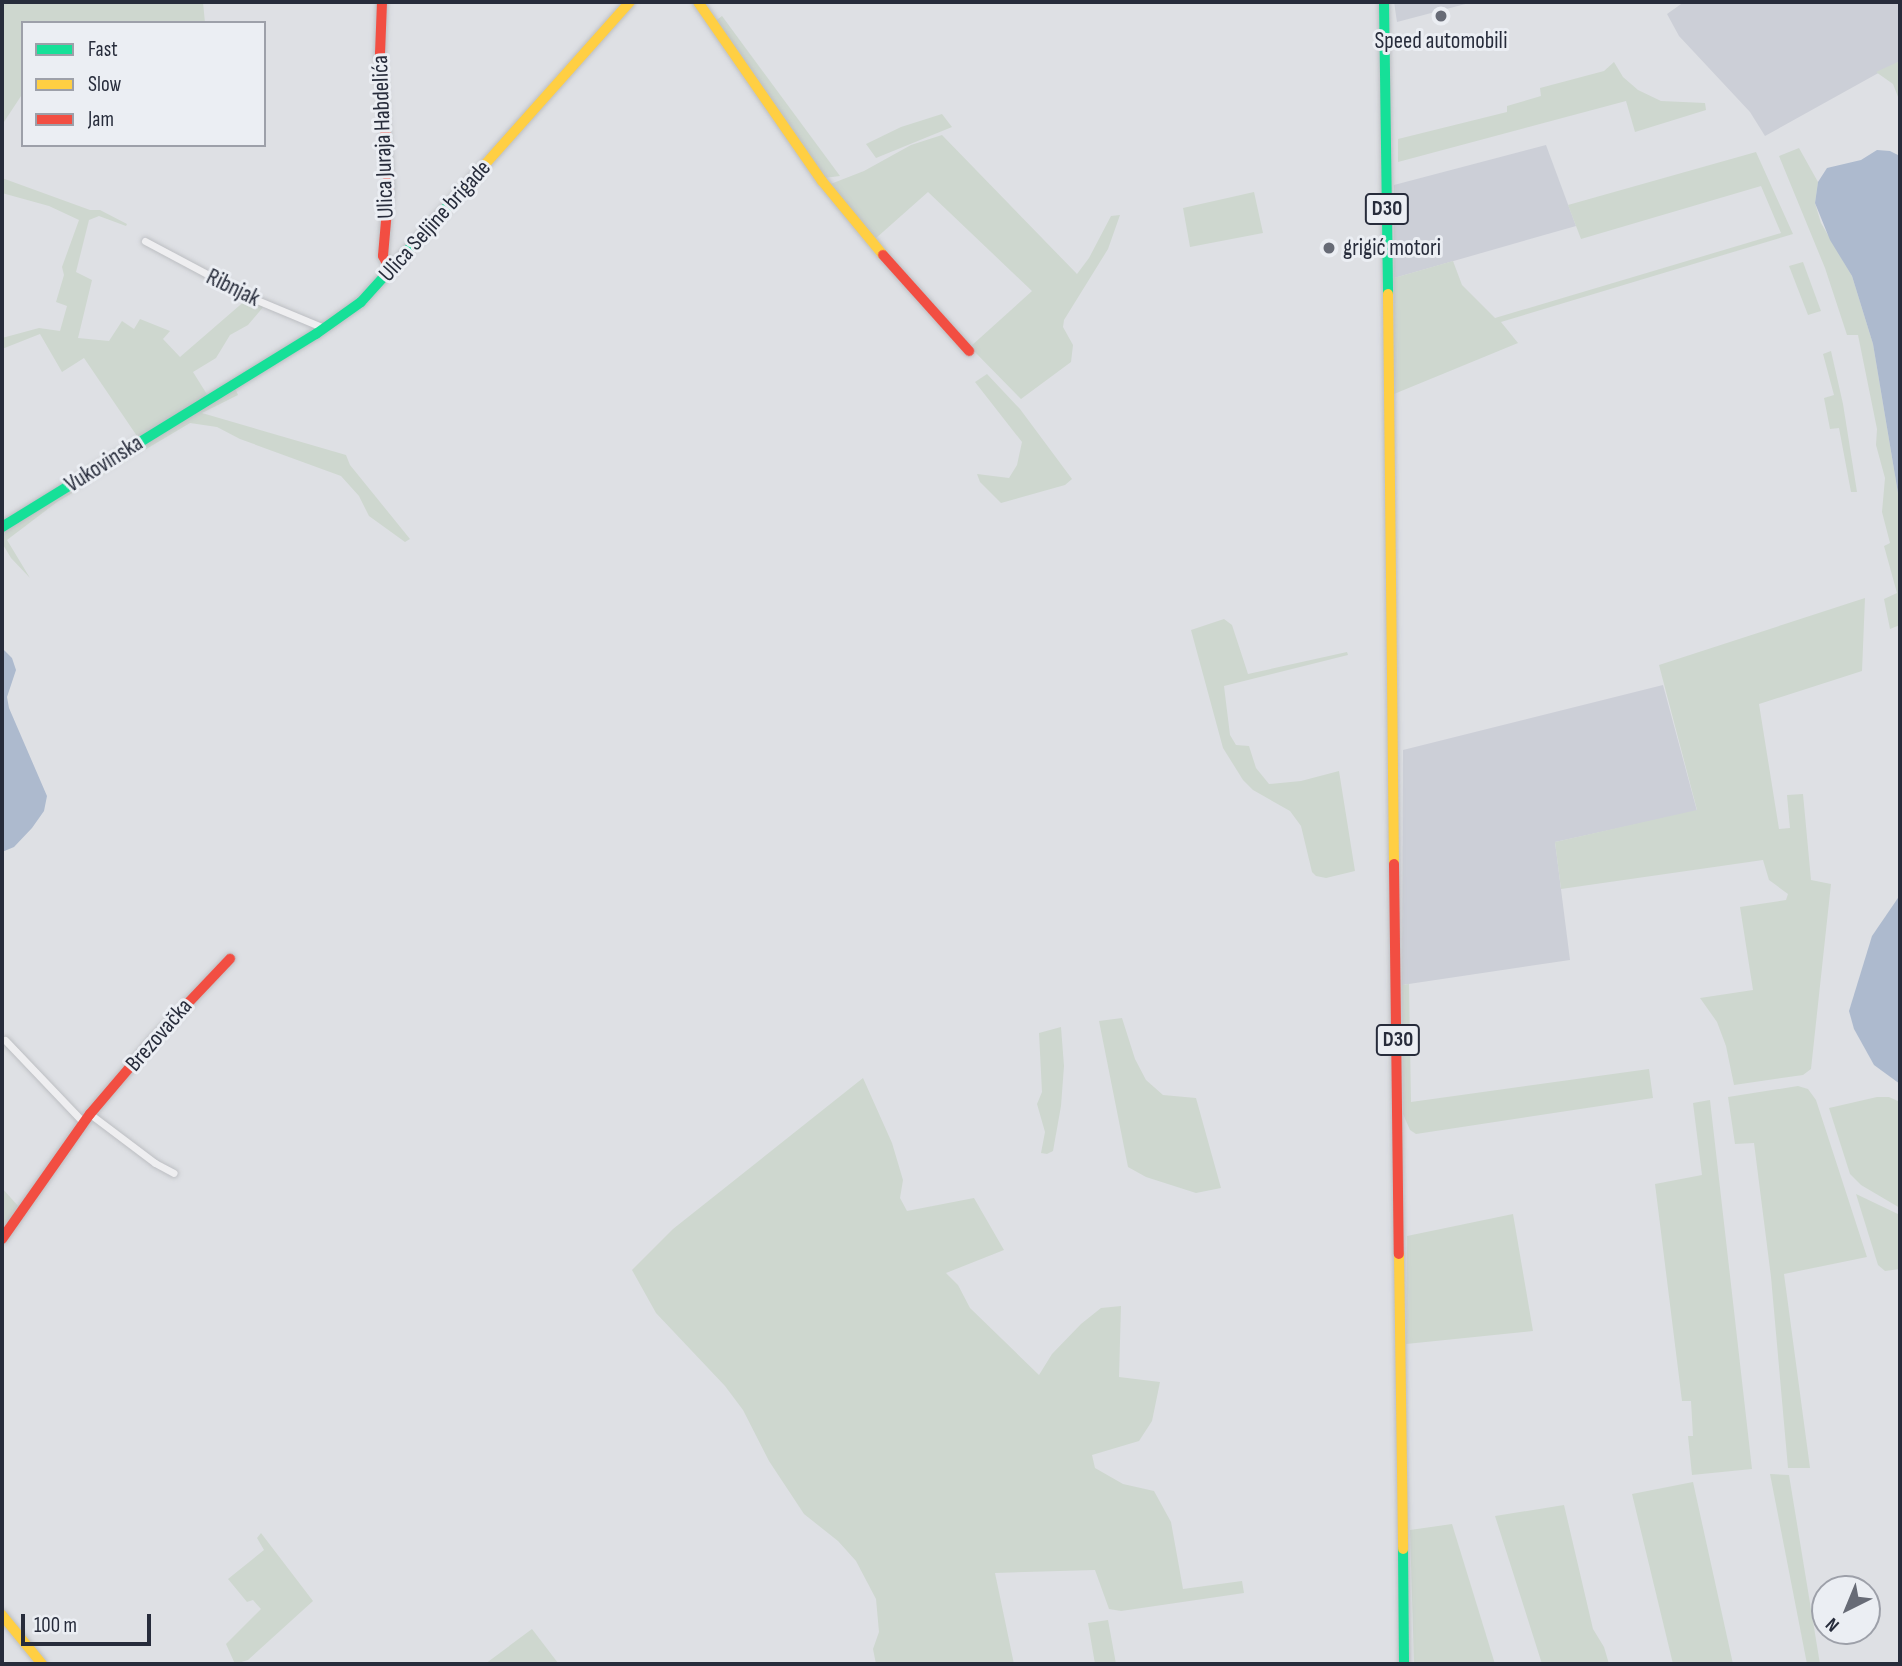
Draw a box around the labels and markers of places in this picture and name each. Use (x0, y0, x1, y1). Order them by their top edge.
marker: Speed automobili (1433, 8, 1449, 24)
place label: Speed automobili (1374, 27, 1508, 55)
place label: grigić motori (1343, 234, 1441, 262)
marker: grigić motori (1321, 240, 1337, 256)

